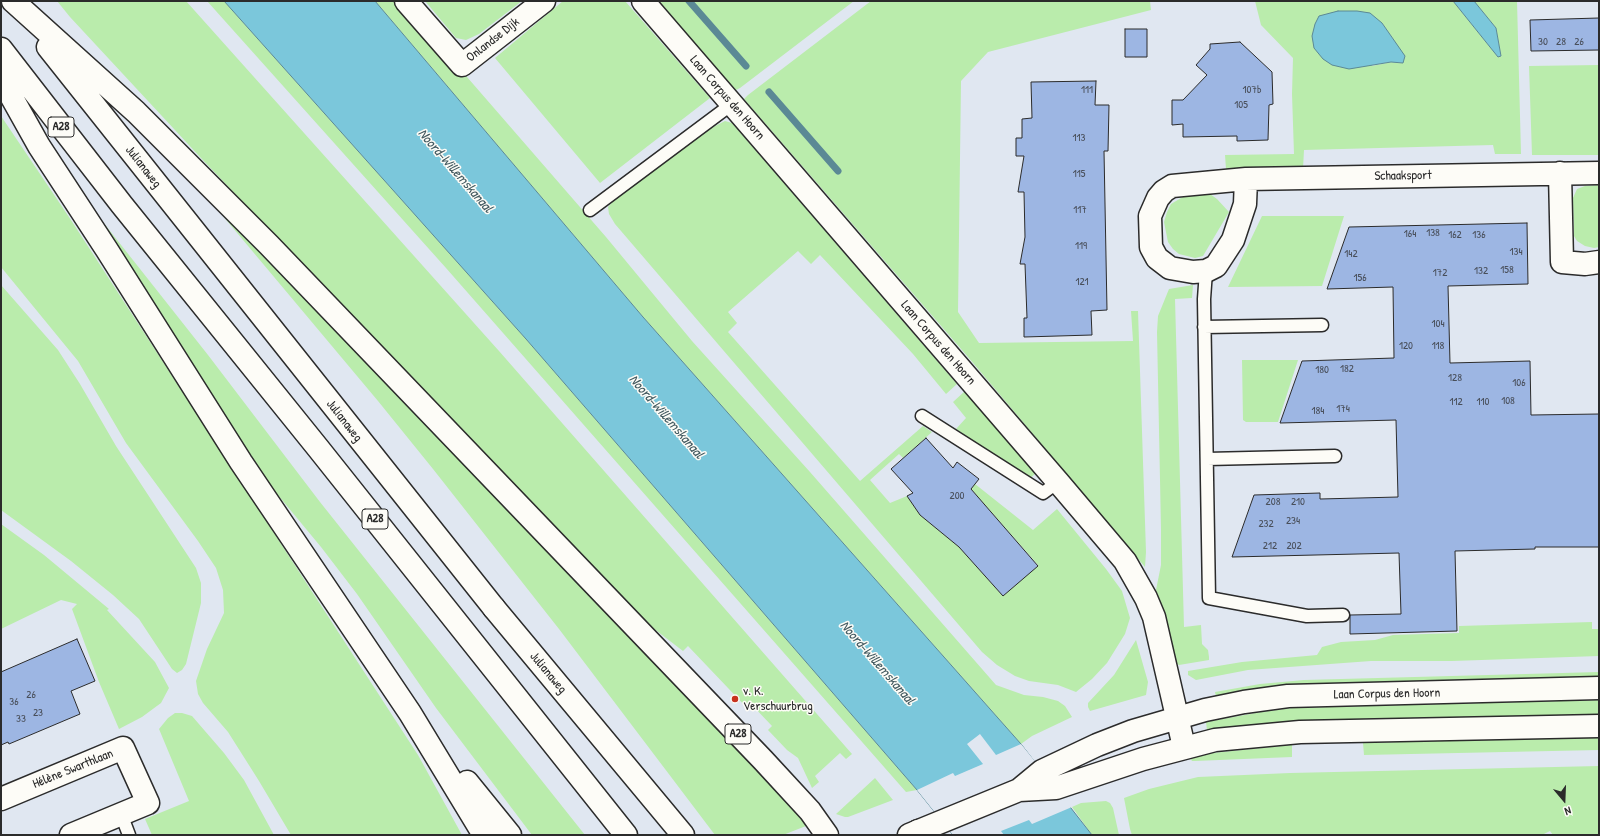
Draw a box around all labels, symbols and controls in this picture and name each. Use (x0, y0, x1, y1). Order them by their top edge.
street label: Onlandse Dijk (463, 14, 523, 66)
house number: 30 (1538, 35, 1548, 49)
house number: 28 (1556, 35, 1566, 49)
house number: 26 (1574, 35, 1584, 49)
street label: Laan Corpus den Hoorn (686, 53, 768, 143)
house number: 111 (1081, 83, 1093, 97)
house number: 107b (1243, 83, 1261, 97)
house number: 105 (1234, 98, 1248, 112)
road number: A28 (48, 117, 74, 137)
water label: Noord-Willemskanaal (414, 126, 496, 216)
house number: 113 (1073, 131, 1085, 145)
street label: Julianaweg (122, 143, 164, 191)
house number: 115 (1073, 167, 1085, 181)
street label: Schaaksport (1374, 168, 1432, 184)
house number: 117 (1073, 203, 1087, 217)
house number: 138 (1426, 226, 1440, 240)
house number: 164 (1404, 227, 1416, 241)
house number: 162 (1448, 228, 1462, 242)
house number: 136 (1472, 228, 1486, 242)
house number: 119 (1075, 239, 1087, 253)
house number: 134 (1509, 245, 1523, 259)
house number: 142 (1344, 247, 1358, 261)
house number: 158 (1500, 263, 1514, 277)
house number: 132 (1474, 264, 1488, 278)
house number: 172 (1433, 266, 1447, 280)
house number: 156 (1353, 271, 1367, 285)
house number: 121 (1075, 275, 1089, 289)
street label: Laan Corpus den Hoorn (897, 298, 979, 388)
house number: 104 (1431, 317, 1445, 331)
house number: 120 (1399, 339, 1413, 353)
house number: 118 (1432, 339, 1444, 353)
house number: 182 (1340, 362, 1354, 376)
house number: 180 (1315, 363, 1329, 377)
house number: 128 (1448, 371, 1462, 385)
water label: Noord-Willemskanaal (625, 372, 707, 462)
house number: 106 (1512, 376, 1526, 390)
house number: 108 (1501, 394, 1515, 408)
house number: 112 (1449, 395, 1463, 409)
house number: 110 (1477, 395, 1489, 409)
street label: Julianaweg (323, 397, 365, 445)
house number: 174 (1336, 402, 1350, 416)
house number: 184 (1312, 404, 1324, 418)
house number: 200 (949, 489, 965, 503)
house number: 208 (1266, 495, 1280, 509)
house number: 210 (1291, 495, 1305, 509)
road number: A28 (362, 509, 388, 529)
house number: 234 (1286, 514, 1300, 528)
house number: 232 (1258, 517, 1274, 531)
house number: 212 (1263, 539, 1277, 553)
house number: 202 (1286, 539, 1302, 553)
water label: Noord-Willemskanaal (836, 618, 918, 708)
street label: Julianaweg (526, 649, 570, 697)
place label: v. K. Verschuurbrug (743, 684, 813, 715)
street label: Laan Corpus den Hoorn (1334, 685, 1440, 703)
house number: 26 (26, 688, 36, 702)
marker: v. K. Verschuurbrug (730, 694, 740, 704)
house number: 36 (9, 695, 19, 709)
house number: 23 (33, 706, 43, 720)
house number: 33 (16, 712, 26, 726)
road number: A28 (725, 724, 751, 744)
street label: Hélène Swarthlaan (30, 746, 116, 792)
north arrow (1544, 780, 1584, 820)
text: N (1563, 804, 1573, 819)

